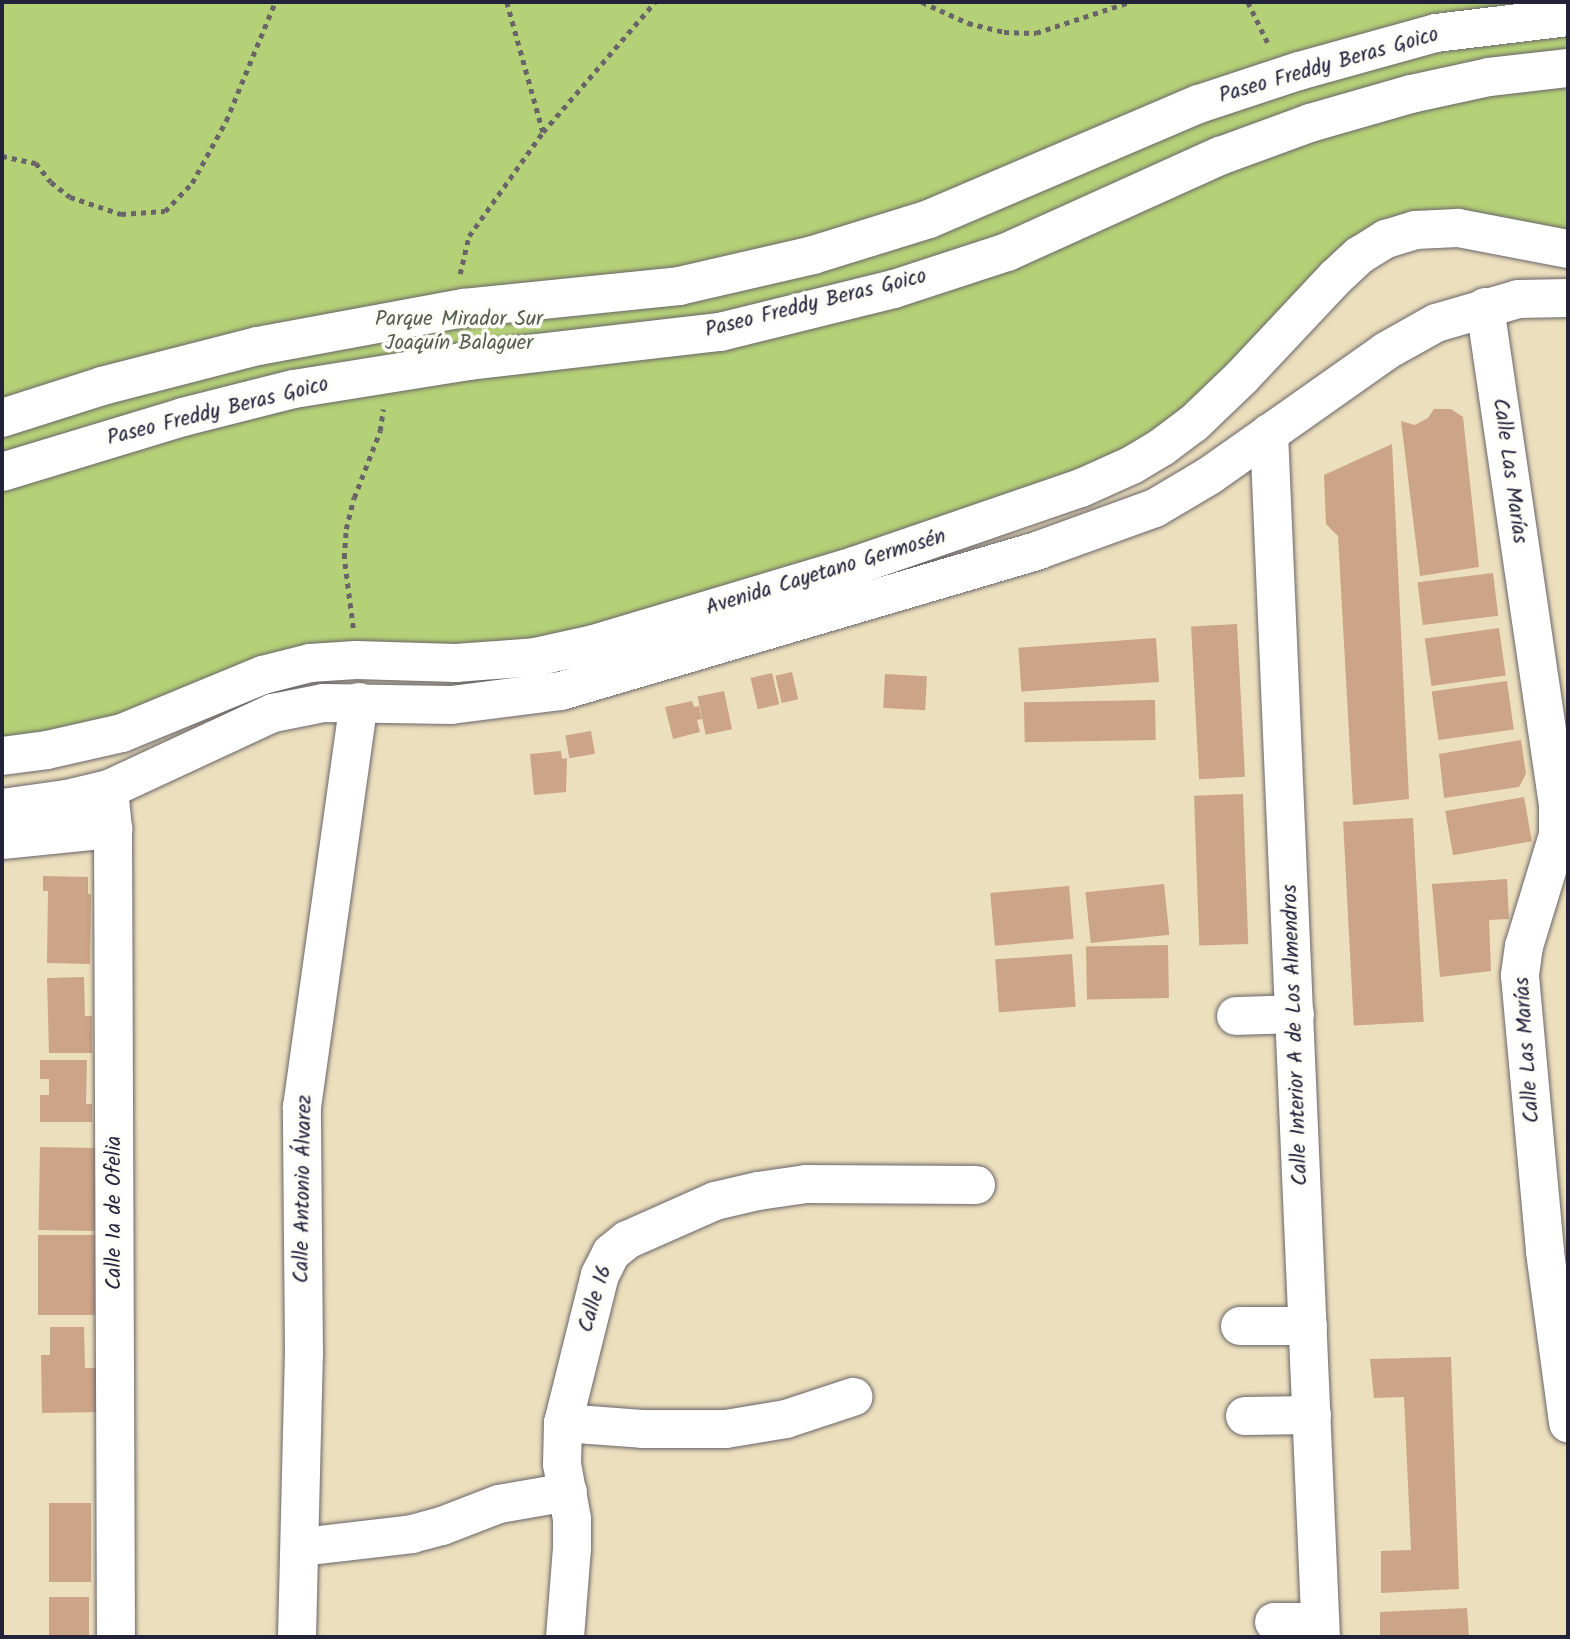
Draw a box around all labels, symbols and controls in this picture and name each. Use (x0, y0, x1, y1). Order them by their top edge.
street label: Paseo Freddy Beras Goico (1216, 23, 1442, 109)
street label: Paseo Freddy Beras Goico (703, 264, 929, 344)
park label: Parque Mirador Sur Joaquín Balaguer (375, 307, 543, 357)
street label: Paseo Freddy Beras Goico (105, 372, 331, 452)
street label: Calle Las Marías (1486, 397, 1532, 545)
street label: Avenida Cayetano Germosén (703, 524, 949, 622)
street label: Calle Interior A de Los Almendros (1278, 884, 1314, 1186)
street label: Calle Las Marías (1510, 976, 1546, 1124)
street label: Calle Antonio Álvarez (290, 1095, 318, 1283)
street label: Calle 1a de Ofelia (102, 1136, 128, 1290)
street label: Calle 16 (574, 1262, 618, 1336)

